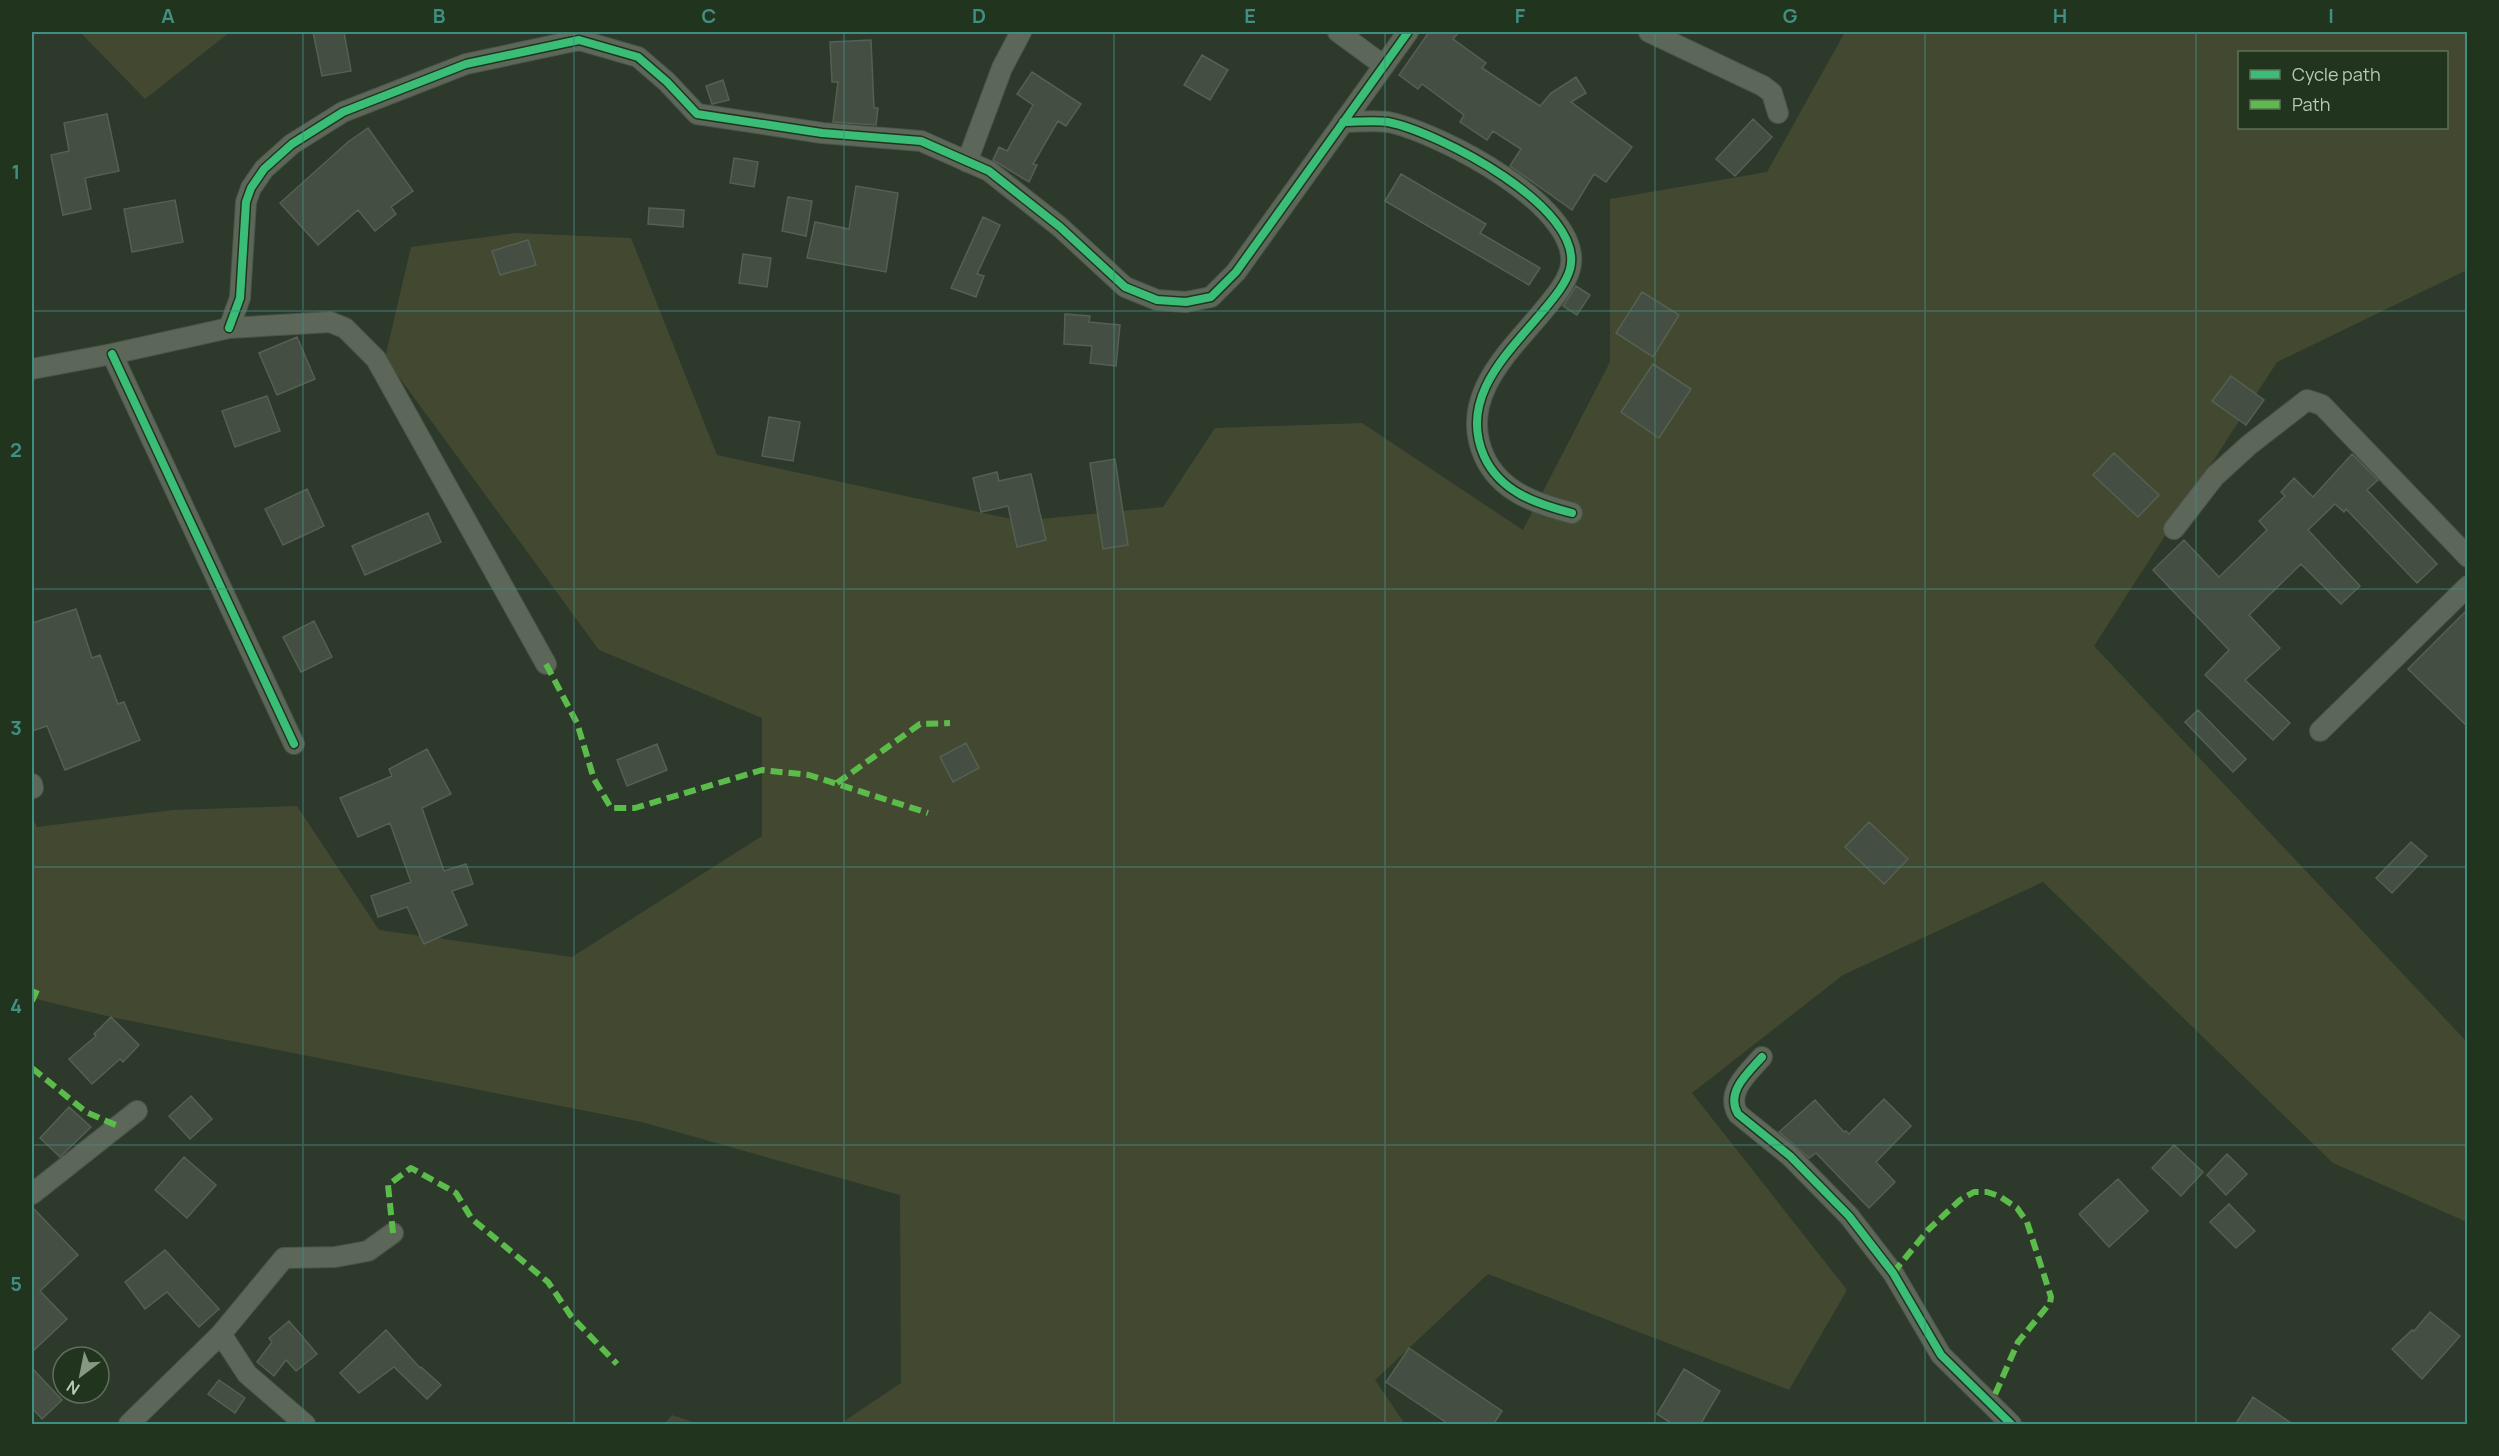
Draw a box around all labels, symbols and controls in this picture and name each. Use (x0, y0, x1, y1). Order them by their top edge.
text: A (161, 2, 175, 29)
text: B (433, 2, 446, 29)
text: C (702, 2, 716, 29)
text: D (972, 2, 986, 29)
text: E (1244, 2, 1256, 29)
text: F (1515, 2, 1526, 29)
text: G (1783, 2, 1798, 29)
text: H (2053, 2, 2067, 29)
text: I (2328, 2, 2334, 29)
legend (2238, 51, 2448, 129)
text: Cycle path (2292, 62, 2381, 86)
text: Path (2292, 92, 2330, 116)
text: 1 (12, 158, 20, 185)
text: 2 (10, 436, 22, 463)
text: 3 (10, 714, 22, 741)
text: 4 (10, 992, 22, 1019)
text: 5 (10, 1270, 22, 1297)
north arrow (51, 1345, 111, 1405)
text: N (62, 1375, 84, 1400)

